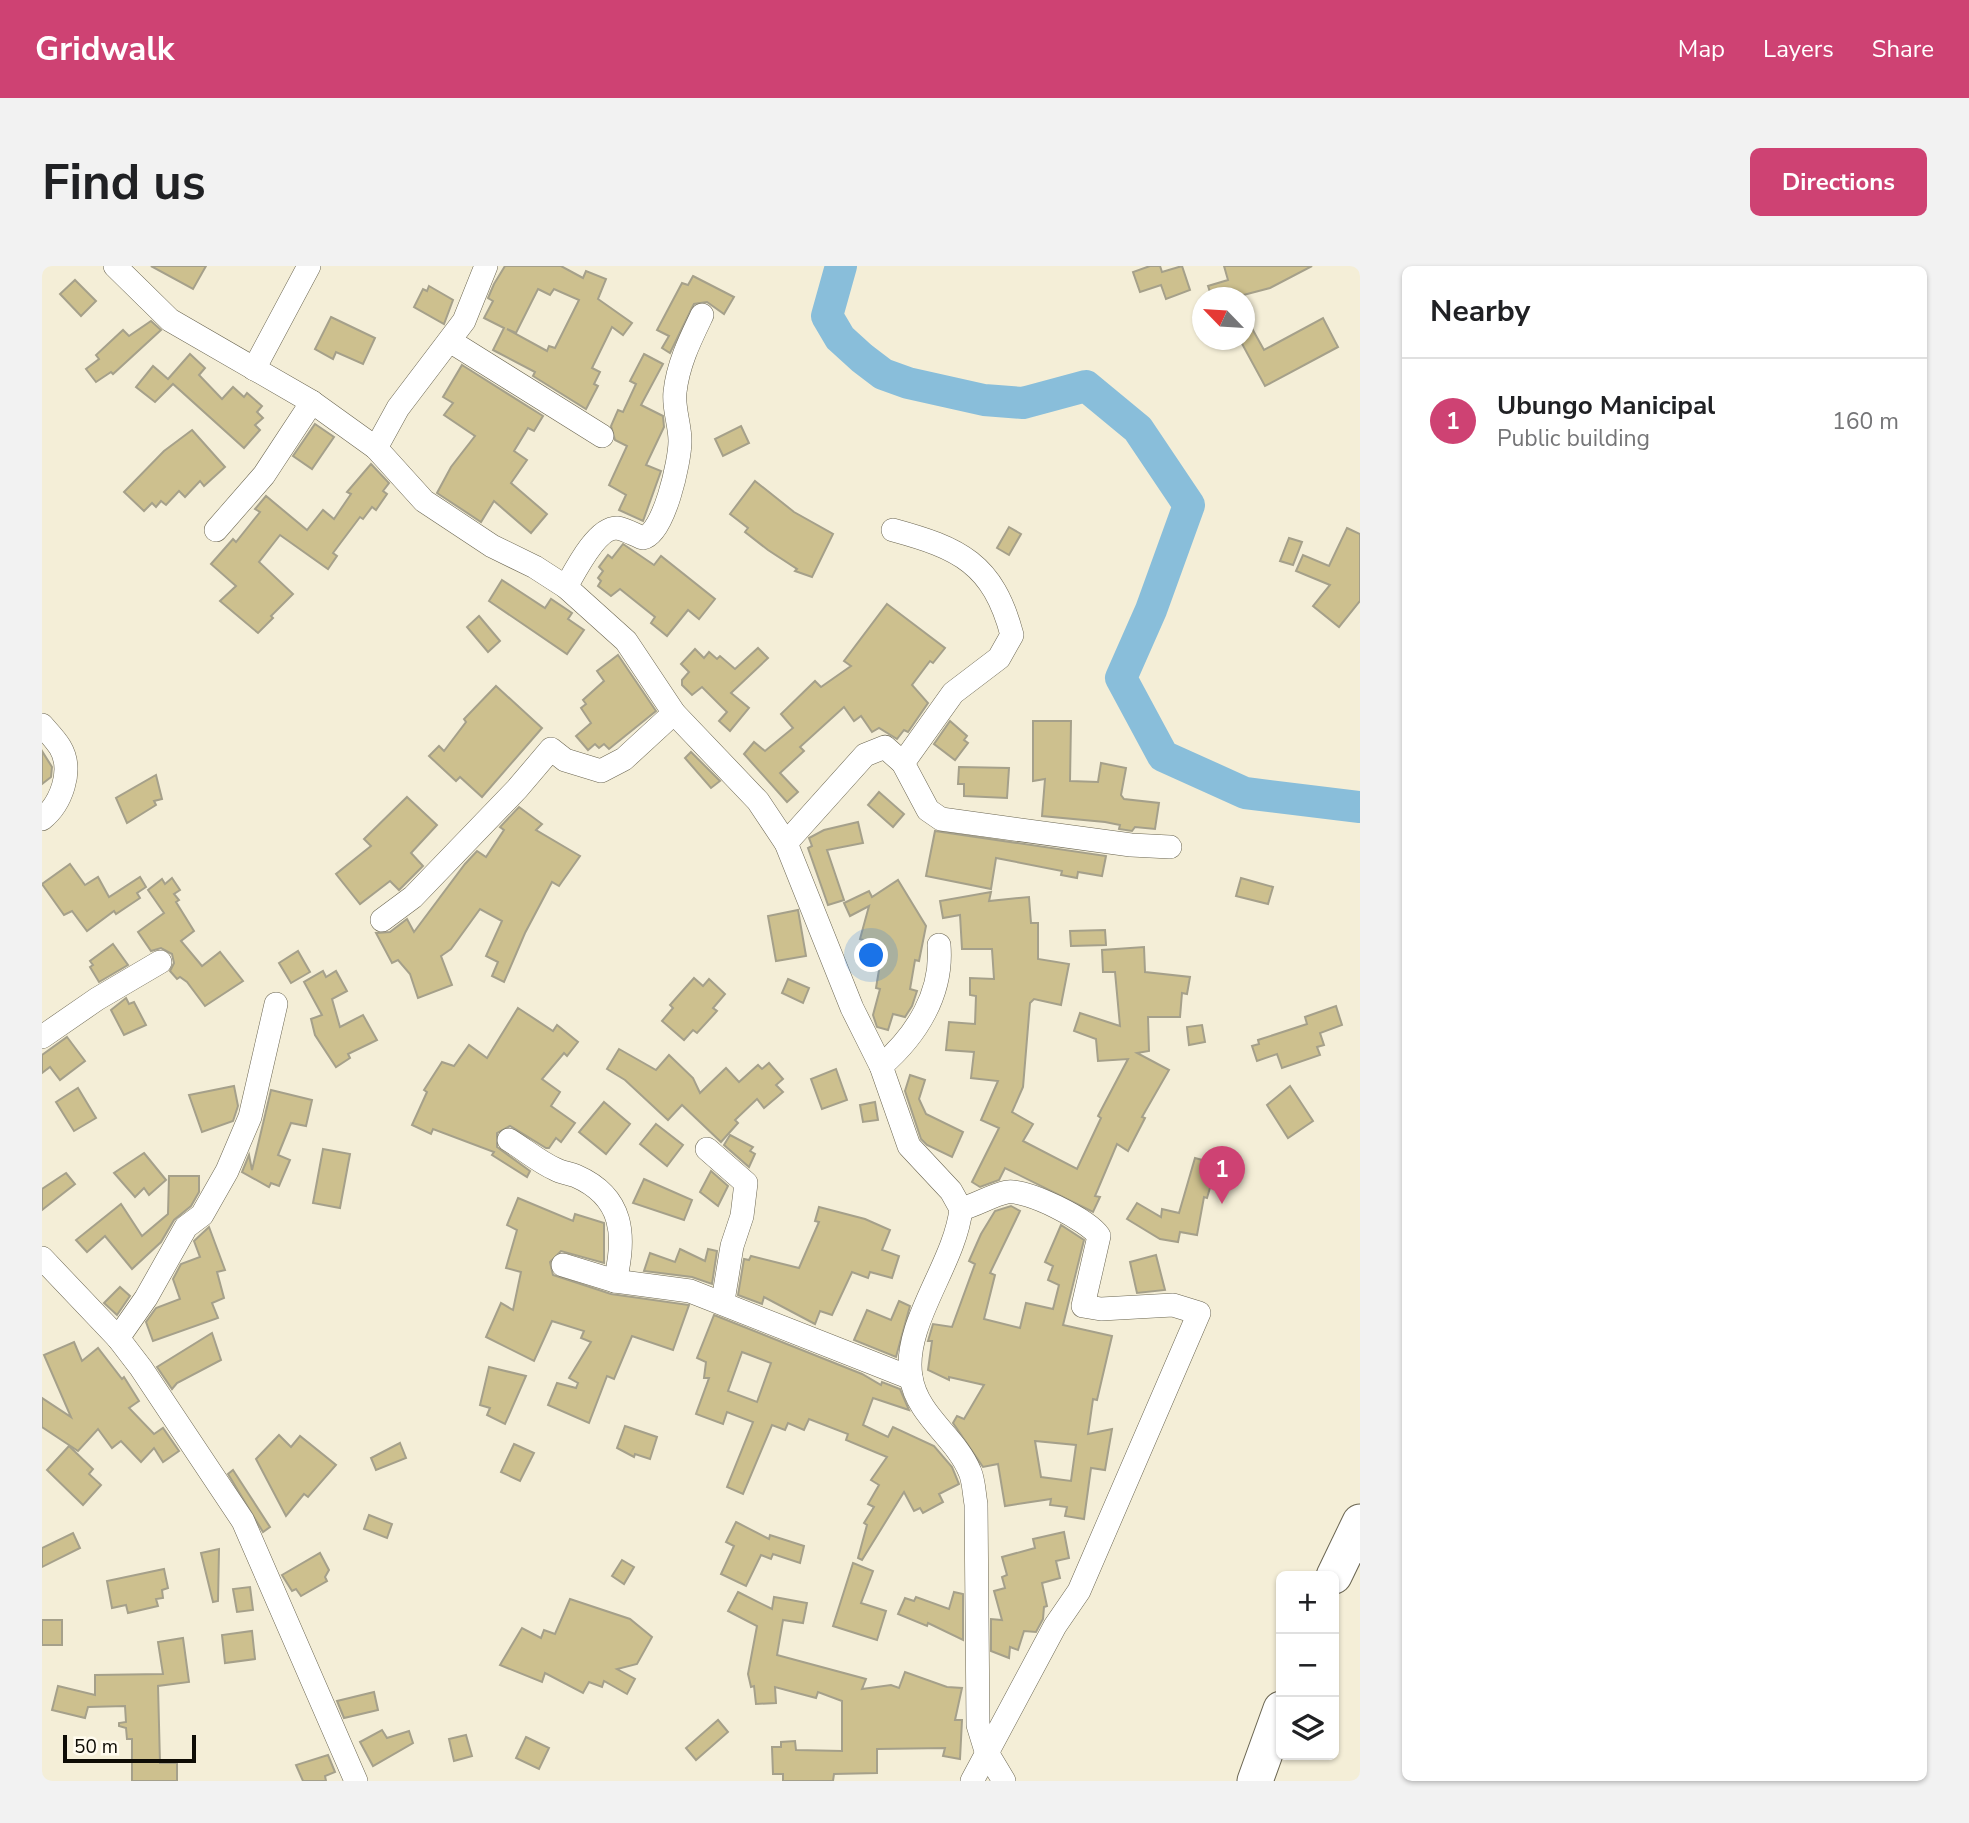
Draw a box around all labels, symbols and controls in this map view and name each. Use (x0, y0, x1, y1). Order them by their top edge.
text: Gridwalk (35, 27, 175, 72)
text: Map (1678, 33, 1725, 65)
text: Layers (1763, 33, 1834, 65)
text: Share (1872, 33, 1934, 65)
button: Directions (1750, 148, 1927, 216)
text: Find us (42, 149, 206, 216)
north arrow (1192, 287, 1255, 350)
text: Nearby (1430, 291, 1530, 332)
text: Ubungo Manicipal (1497, 388, 1715, 423)
text: 1 (1446, 406, 1460, 437)
text: 160 m (1832, 406, 1899, 437)
text: Public building (1497, 423, 1650, 454)
your location (854, 938, 888, 972)
pin: 1 (1199, 1146, 1245, 1204)
map controls (1276, 1571, 1339, 1760)
button: + (1276, 1571, 1339, 1634)
button: − (1276, 1634, 1339, 1697)
button: layers (1276, 1697, 1339, 1760)
scale bar (63, 1732, 196, 1764)
text: 50 m (74, 1734, 118, 1760)

